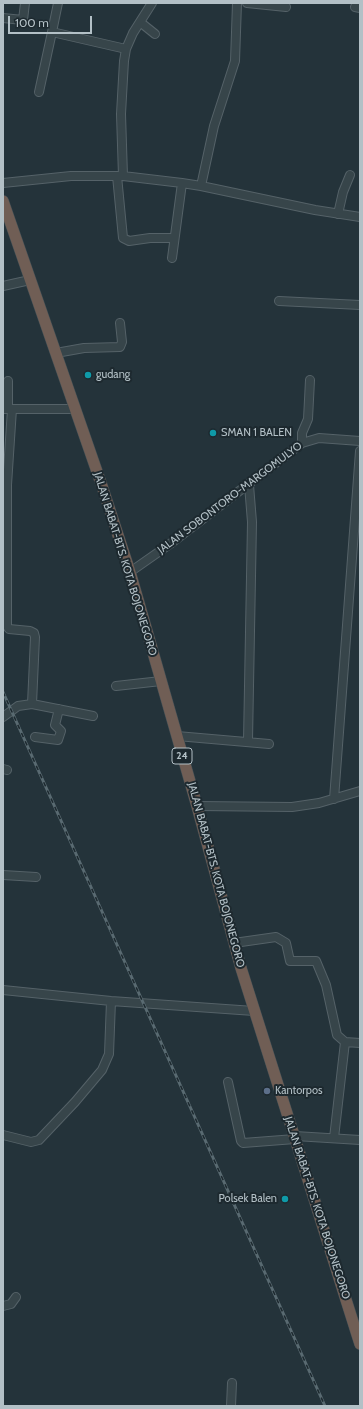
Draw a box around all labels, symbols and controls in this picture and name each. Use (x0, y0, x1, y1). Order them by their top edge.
scale bar (10, 8, 94, 34)
text: 100 m (15, 15, 49, 30)
place label: gudang (96, 368, 130, 382)
marker: gudang (83, 370, 93, 380)
place label: SMAN 1 BALEN (221, 426, 292, 440)
marker: SMAN 1 BALEN (208, 428, 218, 438)
street label: JALAN SOBONTORO-MARGOMULYO (155, 439, 305, 557)
street label: JALAN BABAT-BTS. KOTA BOJONEGORO (91, 471, 159, 657)
road number: 24 (172, 748, 192, 764)
street label: JALAN BABAT-BTS. KOTA BOJONEGORO (185, 781, 247, 969)
place label: Kantorpos (275, 1084, 322, 1098)
marker: Kantorpos (262, 1086, 272, 1096)
street label: JALAN BABAT-BTS. KOTA BOJONEGORO (281, 1115, 353, 1301)
place label: Polsek Balen (218, 1192, 277, 1206)
marker: Polsek Balen (280, 1194, 290, 1204)

